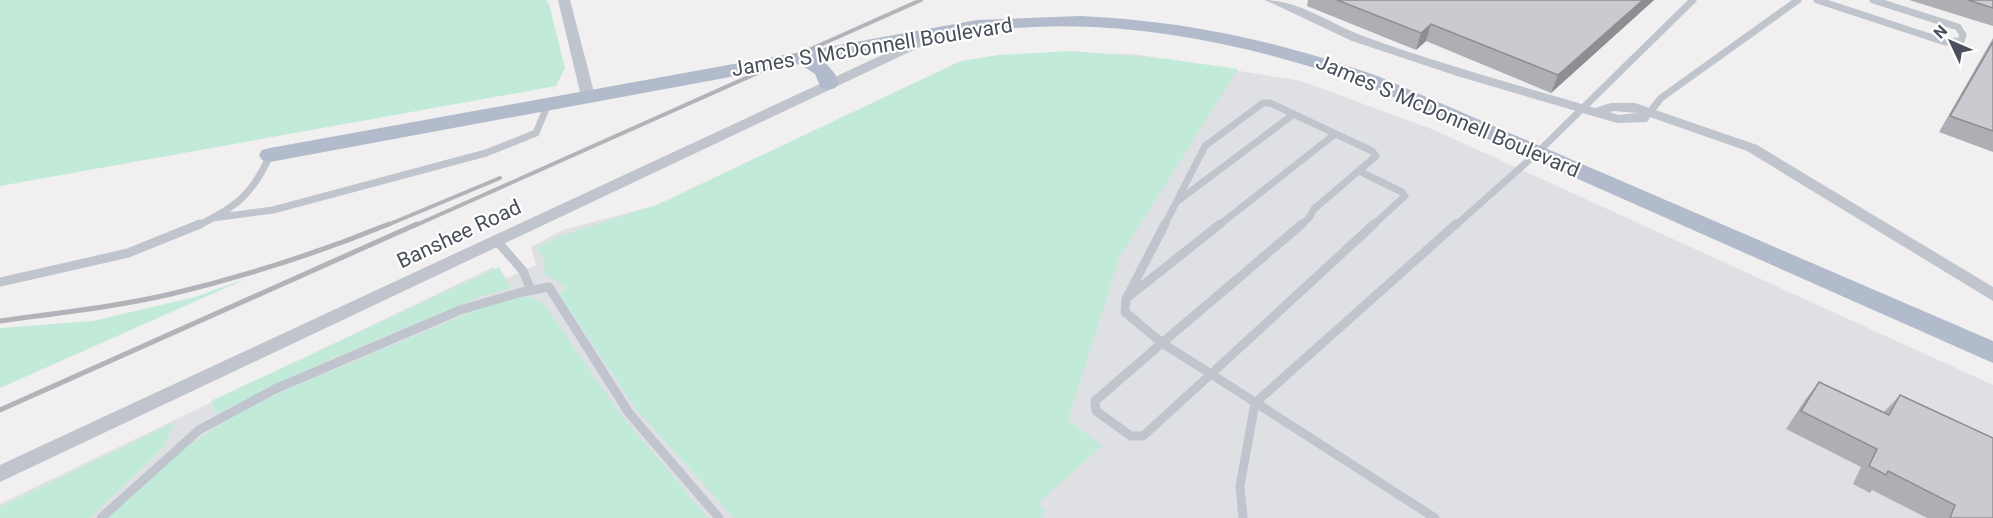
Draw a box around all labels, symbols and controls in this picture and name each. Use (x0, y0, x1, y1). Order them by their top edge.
north arrow (1921, 12, 1981, 72)
street label: James S McDonnell Boulevard (730, 13, 1014, 81)
text: N (1930, 21, 1951, 43)
street label: James S McDonnell Boulevard (1313, 49, 1583, 183)
street label: Banshee Road (393, 195, 525, 273)

